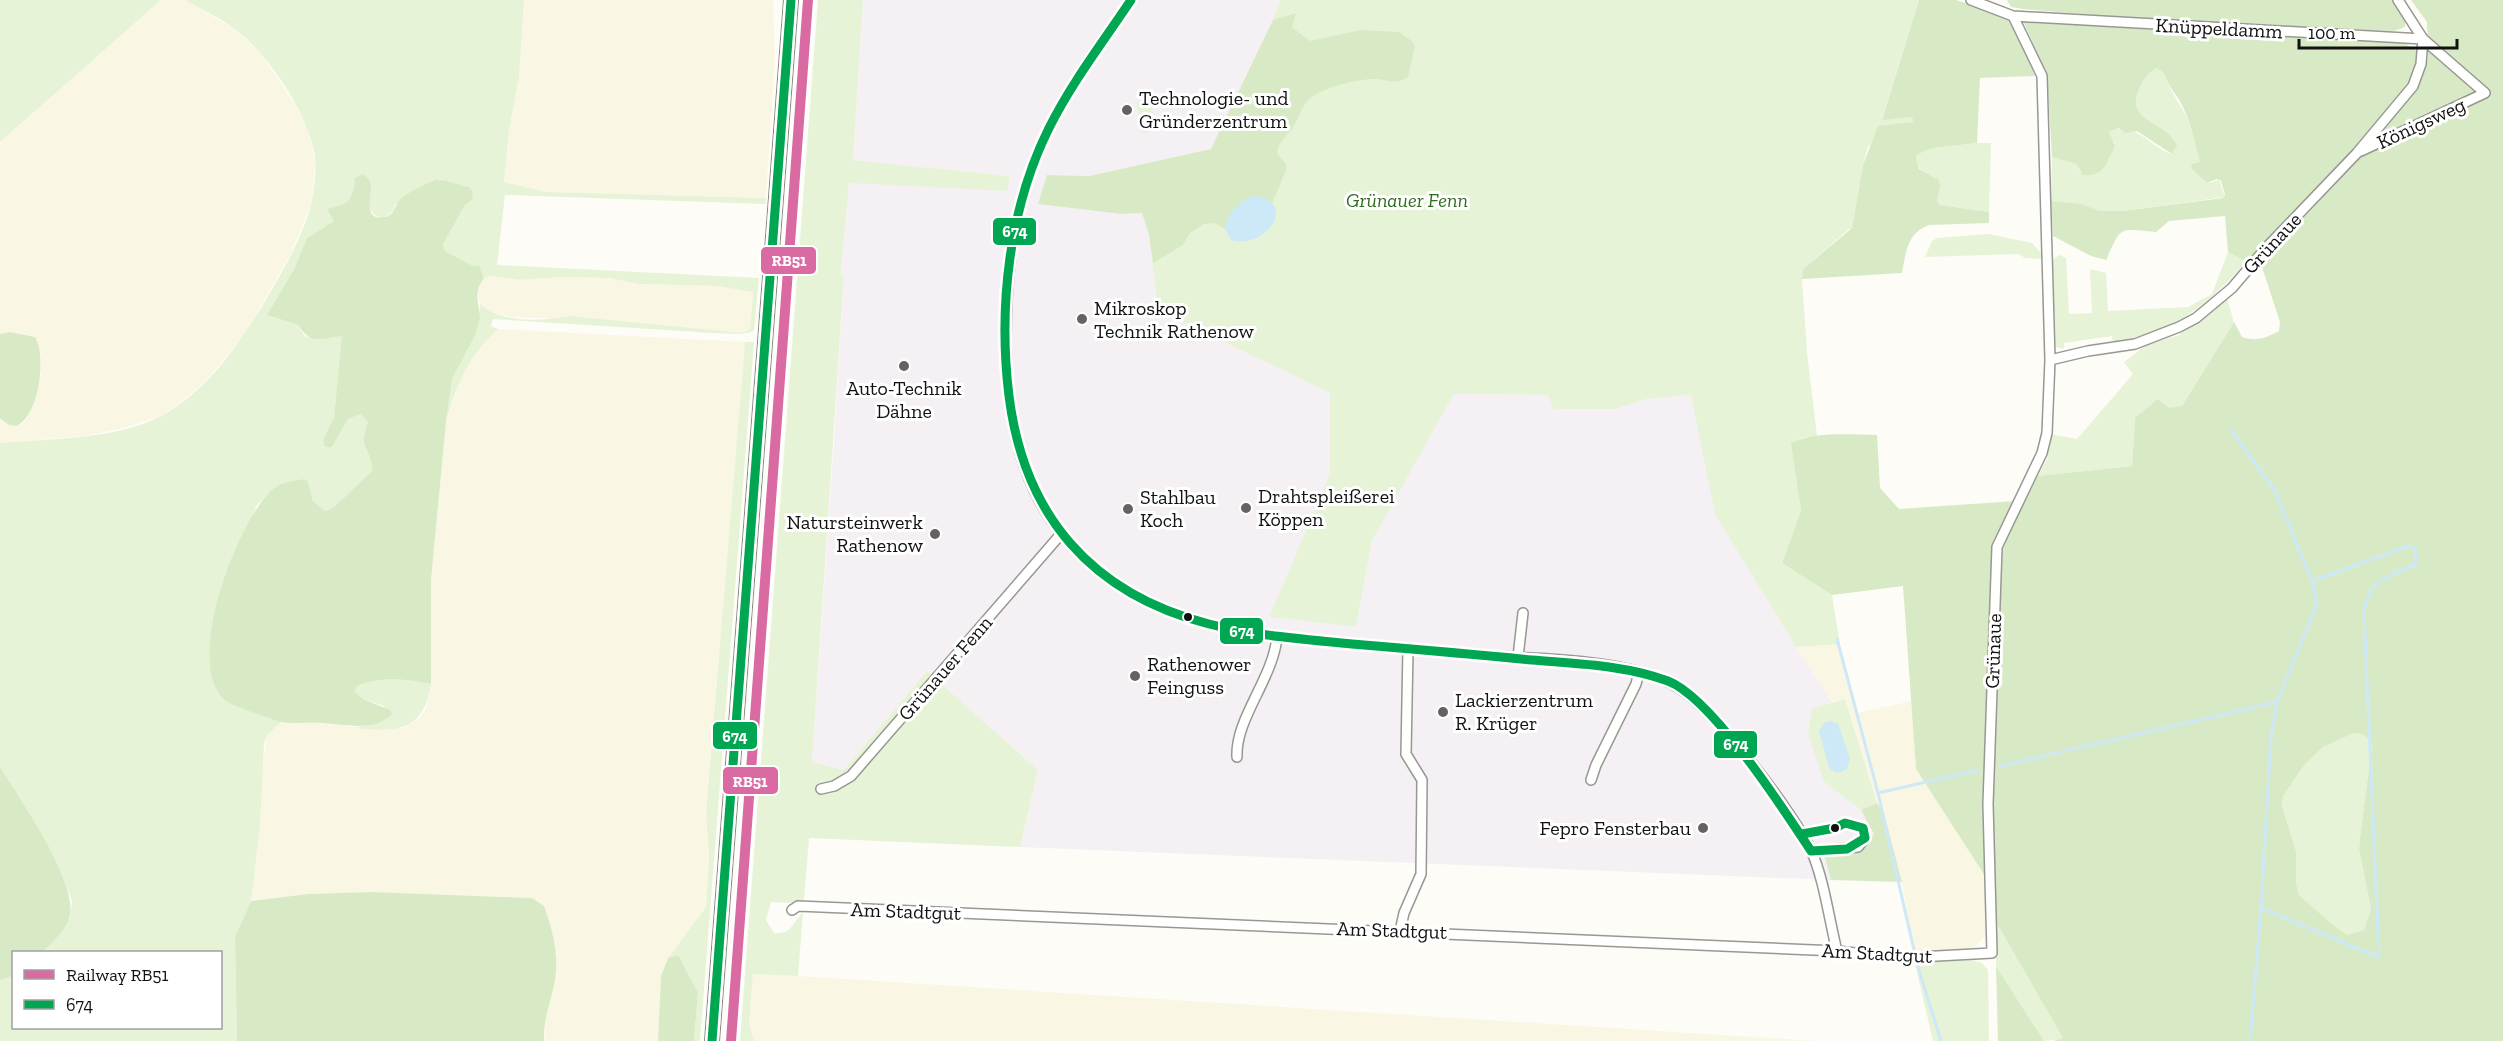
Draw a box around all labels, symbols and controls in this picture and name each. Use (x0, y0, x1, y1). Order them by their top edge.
scale bar (2299, 12, 2456, 50)
street label: Knüppeldamm (2155, 13, 2284, 43)
text: 100 m (2308, 22, 2356, 44)
place label: Technologie- und Gründerzentrum (1139, 86, 1288, 133)
street label: Königsweg (2373, 92, 2469, 154)
marker: Technologie- und Gründerzentrum (1120, 103, 1134, 117)
park label: Grünauer Fenn (1346, 188, 1468, 212)
street label: Grünaue (2238, 207, 2306, 279)
line badge: 674 (992, 217, 1037, 246)
text: 674 (1002, 222, 1028, 241)
line badge: RB51 (760, 246, 817, 275)
text: RB51 (772, 251, 807, 270)
place label: Mikroskop Technik Rathenow (1094, 296, 1254, 343)
marker: Mikroskop Technik Rathenow (1075, 312, 1089, 326)
marker: Auto-Technik Dähne (897, 359, 911, 373)
place label: Auto-Technik Dähne (846, 376, 962, 423)
place label: Drahtspleißerei Köppen (1258, 484, 1395, 531)
place label: Stahlbau Koch (1140, 485, 1216, 532)
marker: Drahtspleißerei Köppen (1239, 501, 1253, 515)
marker: Stahlbau Koch (1121, 502, 1135, 516)
place label: Natursteinwerk Rathenow (787, 510, 924, 557)
marker: Natursteinwerk Rathenow (928, 527, 942, 541)
street label: Grünauer Fenn (893, 610, 997, 725)
unlabelled marker (1182, 611, 1194, 623)
street label: Grünaue (1980, 613, 2006, 689)
line badge: 674 (1219, 617, 1264, 645)
text: 674 (1229, 622, 1255, 641)
place label: Rathenower Feinguss (1147, 652, 1251, 699)
marker: Rathenower Feinguss (1128, 669, 1142, 683)
place label: Lackierzentrum R. Krüger (1455, 688, 1594, 735)
marker: Lackierzentrum R. Krüger (1436, 705, 1450, 719)
line badge: 674 (712, 721, 758, 750)
text: 674 (722, 727, 748, 746)
line badge: 674 (1713, 730, 1758, 759)
text: 674 (1723, 735, 1749, 754)
line badge: RB51 (722, 766, 779, 795)
text: RB51 (733, 772, 768, 791)
place label: Fepro Fensterbau (1539, 816, 1691, 840)
marker: Fepro Fensterbau (1696, 821, 1710, 835)
unlabelled marker (1829, 822, 1841, 834)
street label: Am Stadtgut (850, 897, 962, 925)
street label: Am Stadtgut (1336, 916, 1448, 944)
street label: Am Stadtgut (1821, 938, 1933, 968)
legend (12, 951, 222, 1029)
text: Railway RB51 (66, 964, 169, 986)
text: 674 (66, 994, 94, 1016)

